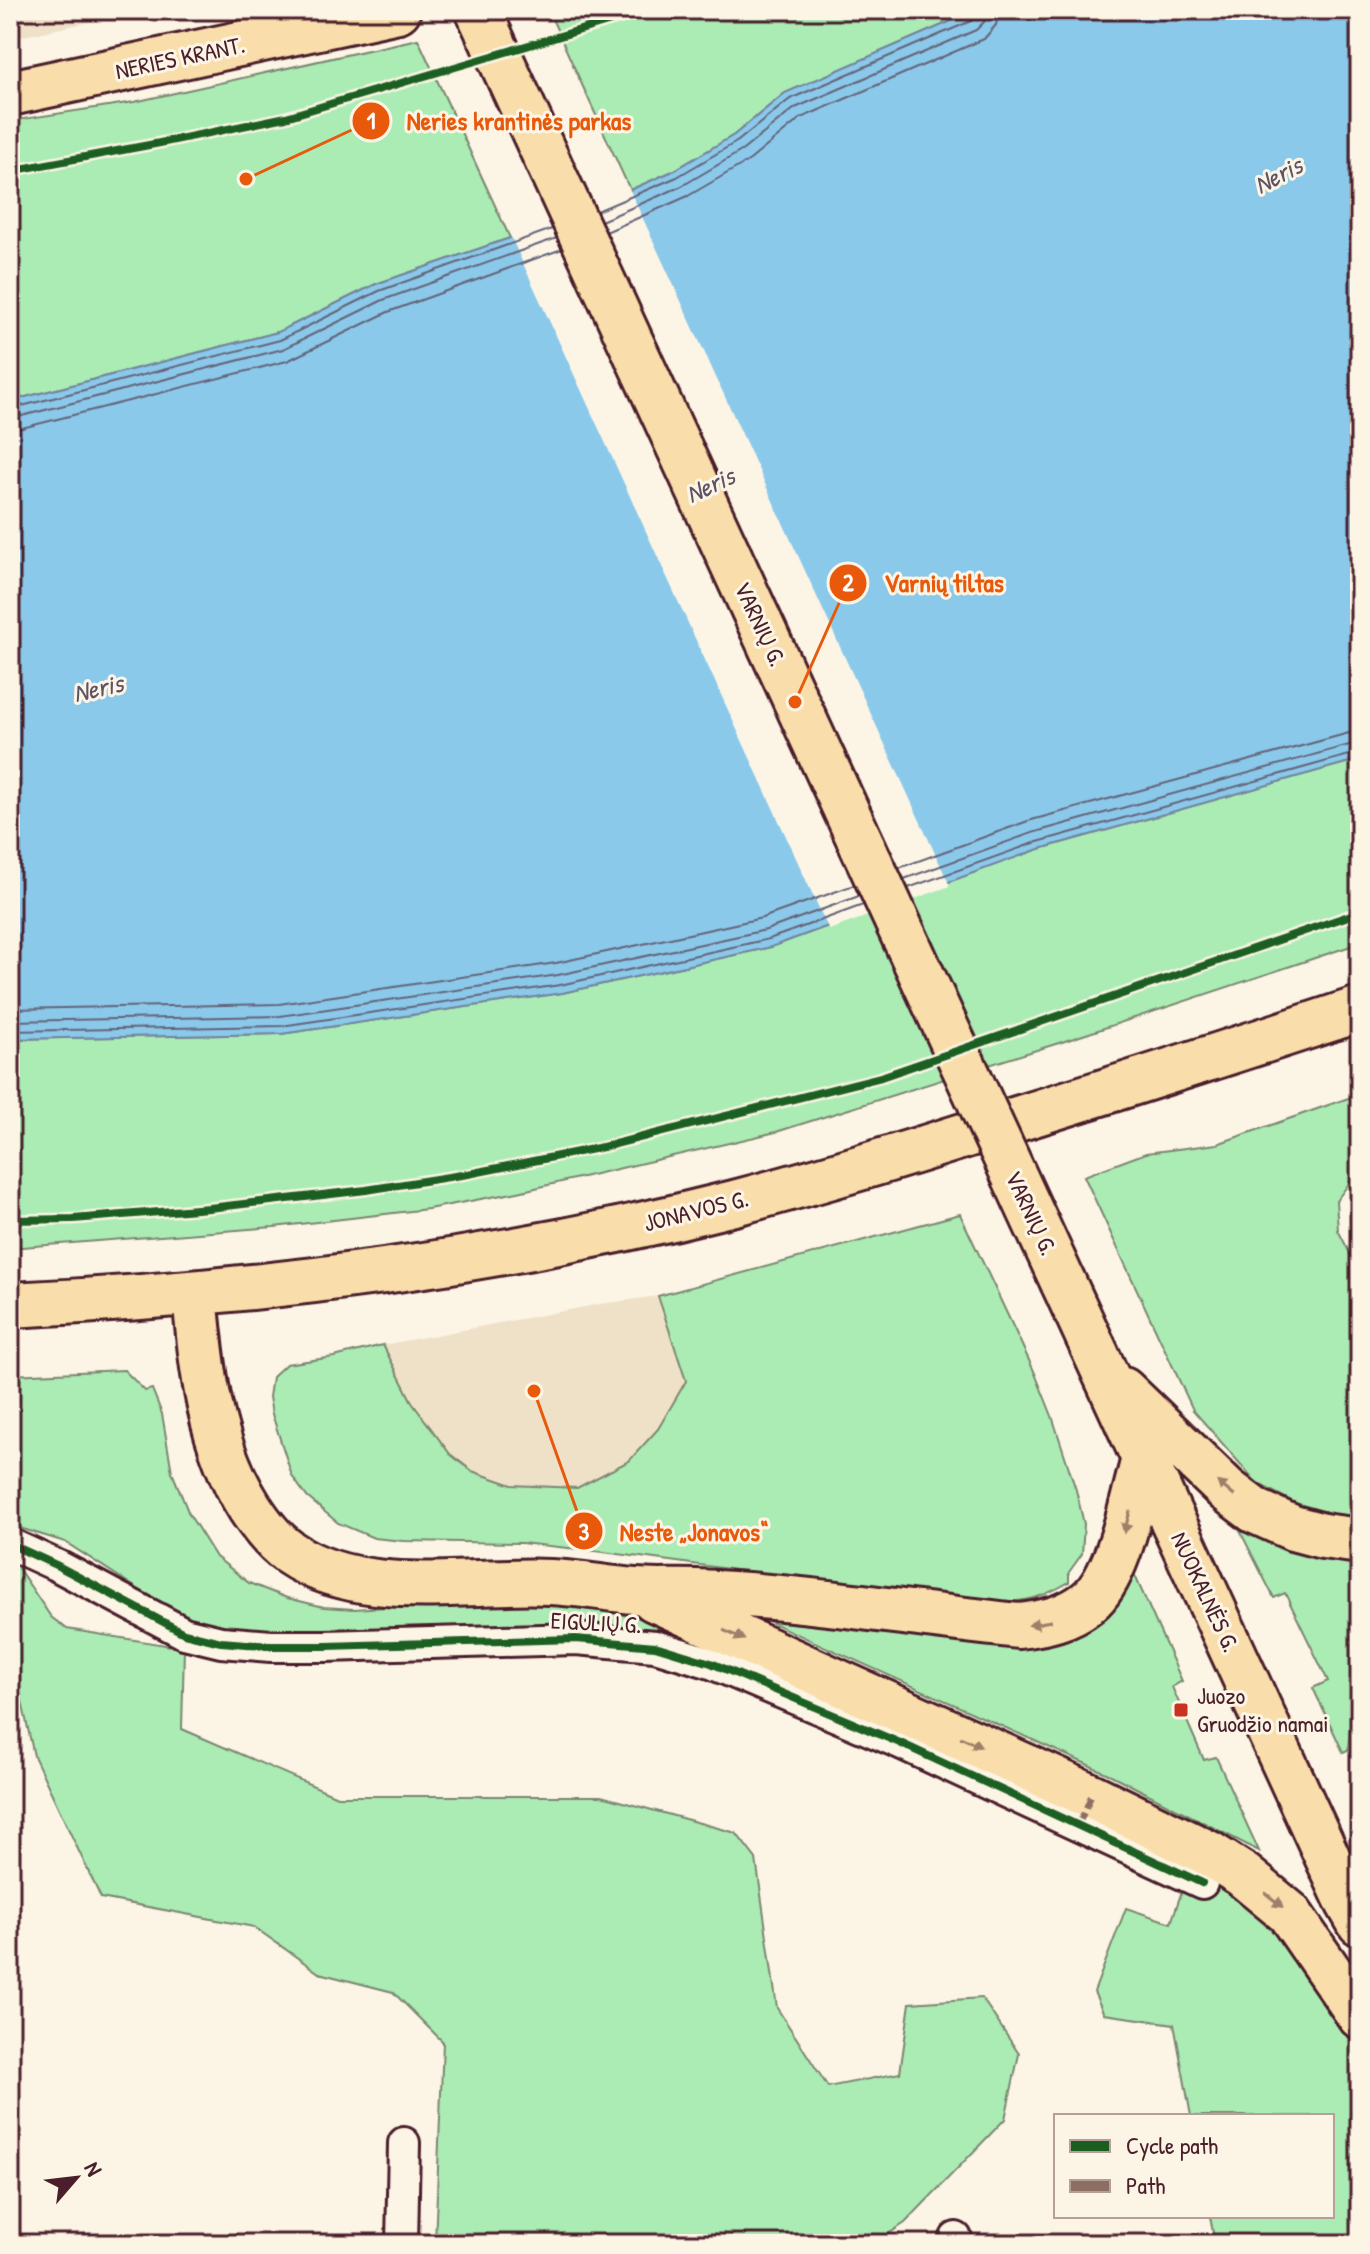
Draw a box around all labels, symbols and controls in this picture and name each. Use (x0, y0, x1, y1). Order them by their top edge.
street label: NERIES KRANT. (112, 28, 247, 86)
callout: Neries krantinės parkas (351, 96, 647, 146)
text: Neries krantinės parkas (407, 103, 631, 139)
text: 1 (367, 104, 376, 136)
water label: Neris (1247, 146, 1310, 202)
water label: Neris (680, 457, 742, 511)
callout: Varnių tiltas (828, 558, 1019, 608)
text: Varnių tiltas (884, 565, 1004, 600)
text: 2 (842, 566, 854, 598)
street label: VARNIŲ G. (727, 576, 794, 671)
water label: Neris (70, 664, 128, 710)
street label: VARNIŲ G. (998, 1165, 1065, 1260)
street label: JONAVOS G. (640, 1182, 751, 1238)
one-way arrow (1216, 1481, 1236, 1498)
callout: Neste „Jonavos“ (564, 1506, 784, 1556)
one-way arrow (1120, 1510, 1132, 1535)
text: Neste „Jonavos“ (620, 1514, 768, 1549)
text: 3 (579, 1515, 590, 1547)
street label: NUOKALNĖS G. (1164, 1526, 1248, 1657)
street label: EIGULIŲ G. (550, 1604, 642, 1640)
one-way arrow (1027, 1617, 1052, 1629)
one-way arrow (722, 1628, 746, 1642)
place label: Juozo Gruodžio namai (1197, 1679, 1329, 1739)
marker: Juozo Gruodžio namai (1172, 1701, 1190, 1719)
one-way arrow (959, 1736, 982, 1749)
one-way arrow (1263, 1891, 1283, 1908)
legend (1054, 2114, 1334, 2218)
text: Cycle path (1126, 2129, 1218, 2161)
north arrow (36, 2138, 116, 2218)
text: N (78, 2156, 110, 2181)
text: Path (1126, 2169, 1165, 2201)

